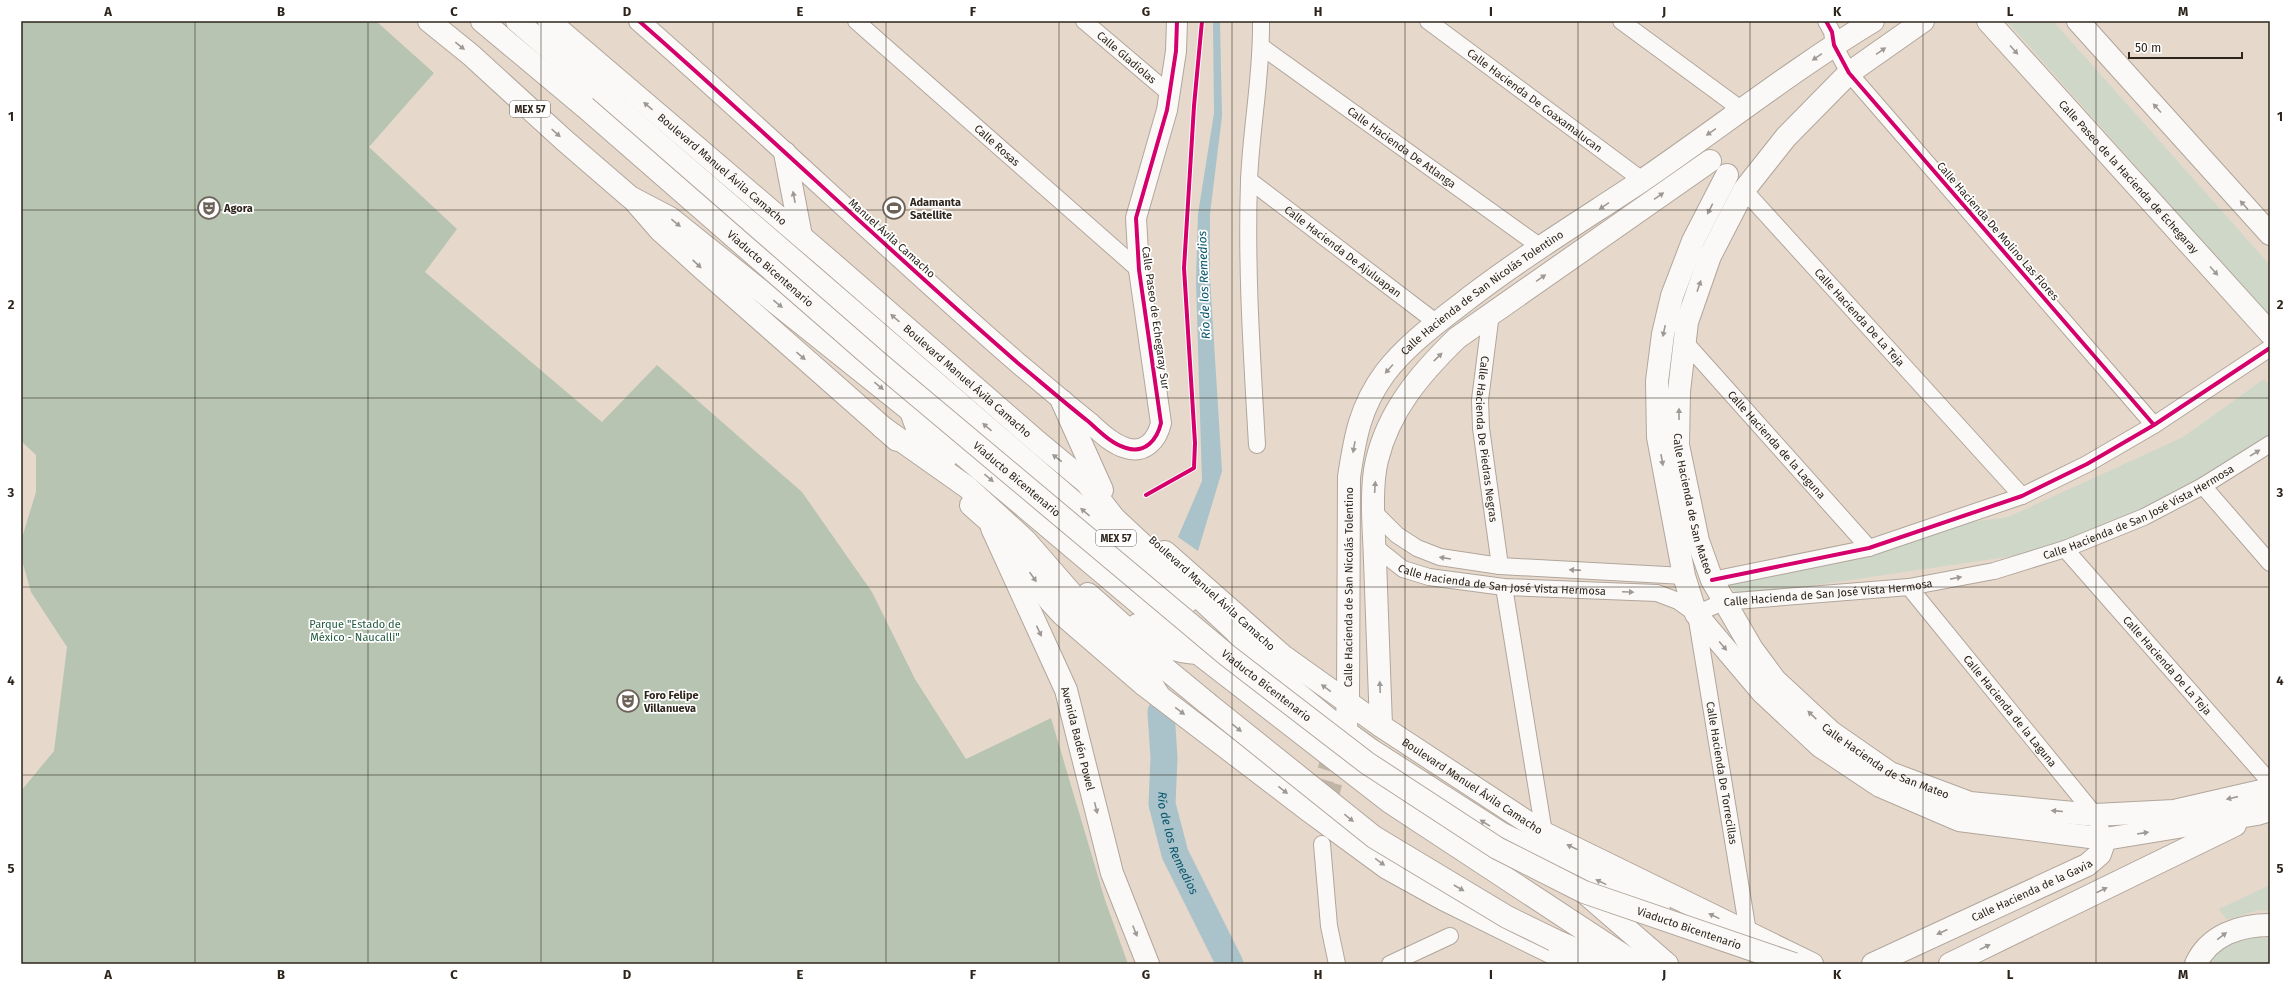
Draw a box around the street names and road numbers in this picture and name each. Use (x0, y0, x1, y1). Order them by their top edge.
street label: Calle Gladiolas (1094, 29, 1159, 86)
street label: Calle Hacienda De Coaxamalucan (1464, 46, 1605, 155)
street label: Calle Paseo de la Hacienda de Echegaray (2056, 98, 2201, 257)
road number: MEX 57 (510, 101, 550, 117)
street label: Calle Hacienda De Atlanga (1345, 104, 1458, 191)
street label: Boulevard Manuel Ávila Camacho (655, 111, 789, 228)
street label: Calle Rosas (971, 122, 1022, 169)
street label: Calle Hacienda De Molino Las Flores (1934, 159, 2061, 303)
street label: Manuel Ávila Camacho (846, 195, 938, 281)
street label: Calle Hacienda De Ajuluapan (1282, 203, 1404, 300)
street label: Viaducto Bicentenario (724, 228, 816, 310)
street label: Calle Hacienda de San Nicolás Tolentino (1398, 228, 1566, 358)
street label: Calle Paseo de Echegaray Sur (1139, 246, 1172, 391)
street label: Calle Hacienda De La Teja (1812, 266, 1907, 369)
street label: Boulevard Manuel Ávila Camacho (901, 322, 1034, 441)
street label: Calle Hacienda De Piedras Negras (1473, 355, 1500, 523)
street label: Calle Hacienda de la Laguna (1725, 388, 1828, 502)
street label: Calle Hacienda de San Mateo (1671, 433, 1715, 576)
street label: Viaducto Bicentenario (970, 439, 1063, 520)
street label: Calle Hacienda de San José Vista Hermosa (2041, 462, 2236, 562)
street label: Calle Hacienda de San Nicolás Tolentino (1342, 487, 1356, 687)
road number: MEX 57 (1096, 530, 1136, 546)
street label: Boulevard Manuel Ávila Camacho (1146, 533, 1278, 653)
street label: Calle Hacienda de San José Vista Hermosa (1395, 561, 1606, 598)
street label: Calle Hacienda de San José Vista Hermosa (1723, 577, 1934, 609)
street label: Calle Hacienda De La Teja (2120, 614, 2214, 718)
street label: Viaducto Bicentenario (1219, 647, 1314, 725)
street label: Calle Hacienda de la Laguna (1960, 653, 2059, 770)
street label: Avenida Badén Powel (1058, 684, 1097, 792)
street label: Calle Hacienda De Torrecillas (1703, 701, 1740, 845)
street label: Calle Hacienda de San Mateo (1819, 721, 1951, 802)
street label: Boulevard Manuel Ávila Camacho (1399, 736, 1545, 837)
street label: Calle Hacienda de la Gavia (1969, 857, 2095, 925)
street label: Viaducto Bicentenario (1635, 905, 1743, 953)

